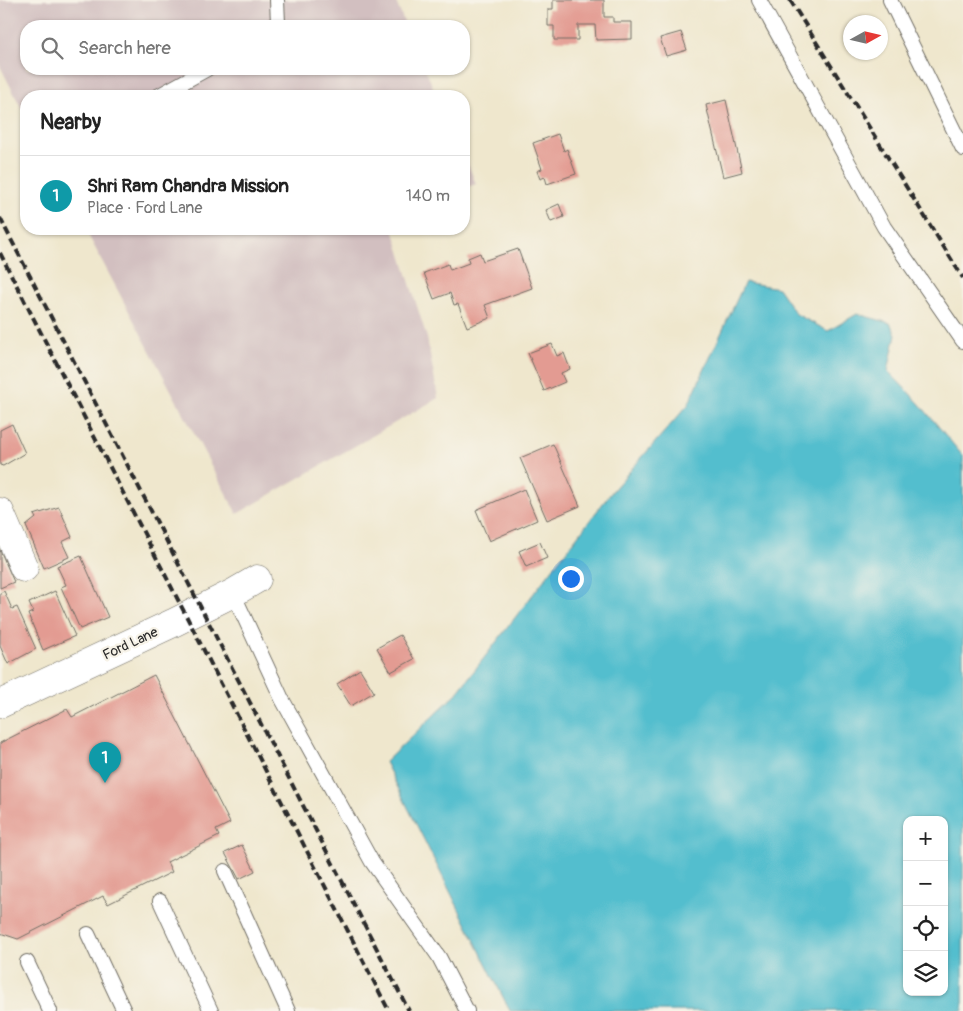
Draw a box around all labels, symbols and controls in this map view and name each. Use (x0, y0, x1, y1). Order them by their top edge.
north arrow (843, 15, 888, 60)
search box (20, 20, 470, 75)
icon: search (38, 34, 66, 62)
text: Search here (78, 36, 171, 60)
text: Nearby (40, 109, 101, 136)
text: Shri Ram Chandra Mission (87, 174, 289, 198)
text: 1 (53, 186, 59, 206)
text: 140 m (406, 186, 450, 206)
text: Place · Ford Lane (87, 198, 202, 218)
your location (558, 566, 584, 592)
street label: Ford Lane (100, 623, 160, 664)
pin: 1 (89, 742, 121, 783)
map controls (903, 816, 948, 996)
button: + (903, 816, 948, 861)
button: − (903, 861, 948, 906)
button: locate (903, 906, 948, 951)
button: layers (903, 951, 948, 996)

